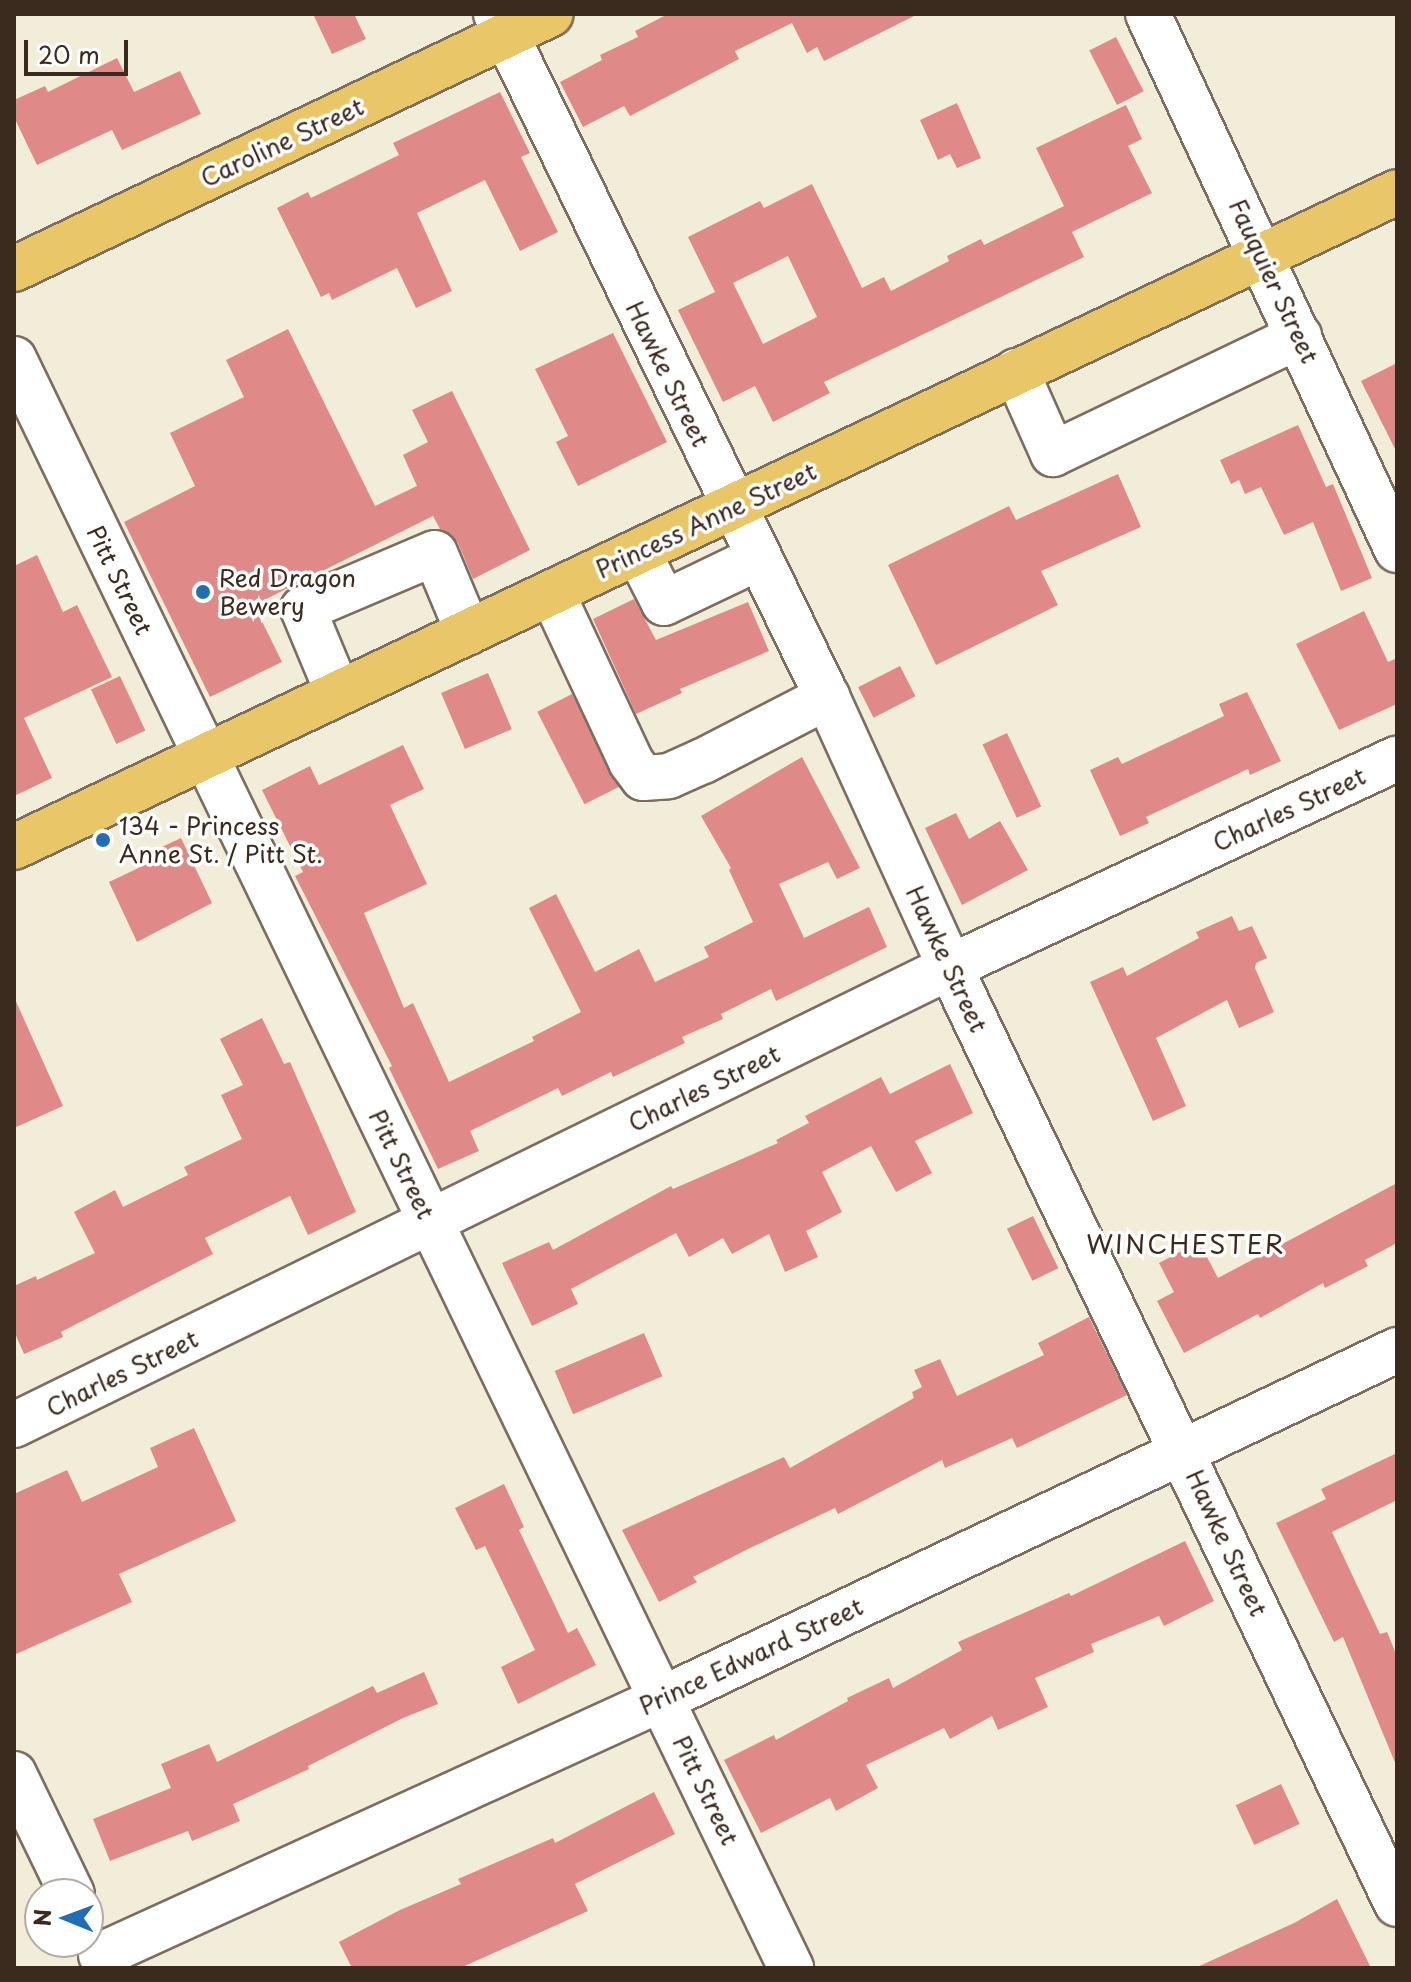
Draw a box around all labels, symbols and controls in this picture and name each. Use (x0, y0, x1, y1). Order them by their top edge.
scale bar (28, 24, 132, 74)
text: 20 m (38, 36, 100, 72)
street label: Caroline Street (196, 92, 368, 192)
street label: Fauquier Street (1223, 194, 1325, 368)
street label: Hawke Street (620, 296, 716, 452)
street label: Princess Anne Street (591, 456, 821, 584)
street label: Pitt Street (81, 520, 159, 640)
place label: Red Dragon Bewery (219, 564, 358, 620)
marker: Red Dragon Bewery (194, 583, 212, 601)
street label: Charles Street (1207, 761, 1371, 857)
place label: 134 - Princess Anne St. / Pitt St. (119, 812, 323, 868)
marker: 134 - Princess Anne St. / Pitt St. (94, 831, 112, 849)
street label: Hawke Street (900, 881, 994, 1037)
street label: Charles Street (622, 1038, 786, 1138)
street label: Pitt Street (363, 1104, 441, 1224)
district label: WINCHESTER (1085, 1228, 1287, 1260)
street label: Charles Street (40, 1323, 204, 1423)
street label: Hawke Street (1180, 1465, 1274, 1621)
street label: Prince Edward Street (634, 1591, 868, 1721)
street label: Pitt Street (667, 1730, 745, 1850)
north arrow (24, 1878, 104, 1958)
text: N (25, 1909, 58, 1927)

